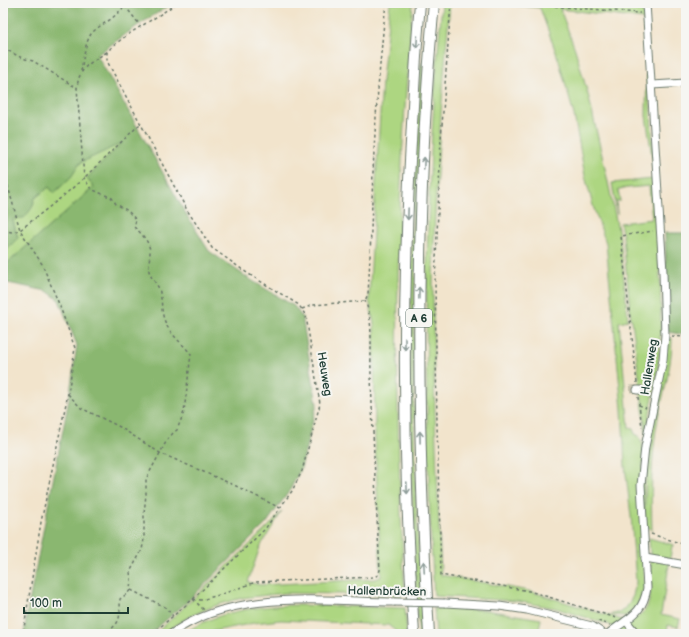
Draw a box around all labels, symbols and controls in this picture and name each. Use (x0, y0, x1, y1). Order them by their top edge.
one-way arrow (414, 35, 421, 48)
one-way arrow (420, 157, 427, 170)
one-way arrow (404, 207, 411, 220)
one-way arrow (416, 287, 423, 300)
road number: A 6 (406, 309, 432, 327)
one-way arrow (401, 337, 409, 350)
street label: Hallenweg (638, 338, 661, 396)
street label: Heuweg (314, 351, 335, 397)
one-way arrow (416, 431, 424, 444)
one-way arrow (404, 481, 411, 494)
one-way arrow (421, 561, 428, 574)
street label: Hallenbrücken (348, 583, 427, 600)
scale bar (24, 589, 128, 615)
text: 100 m (30, 596, 62, 611)

